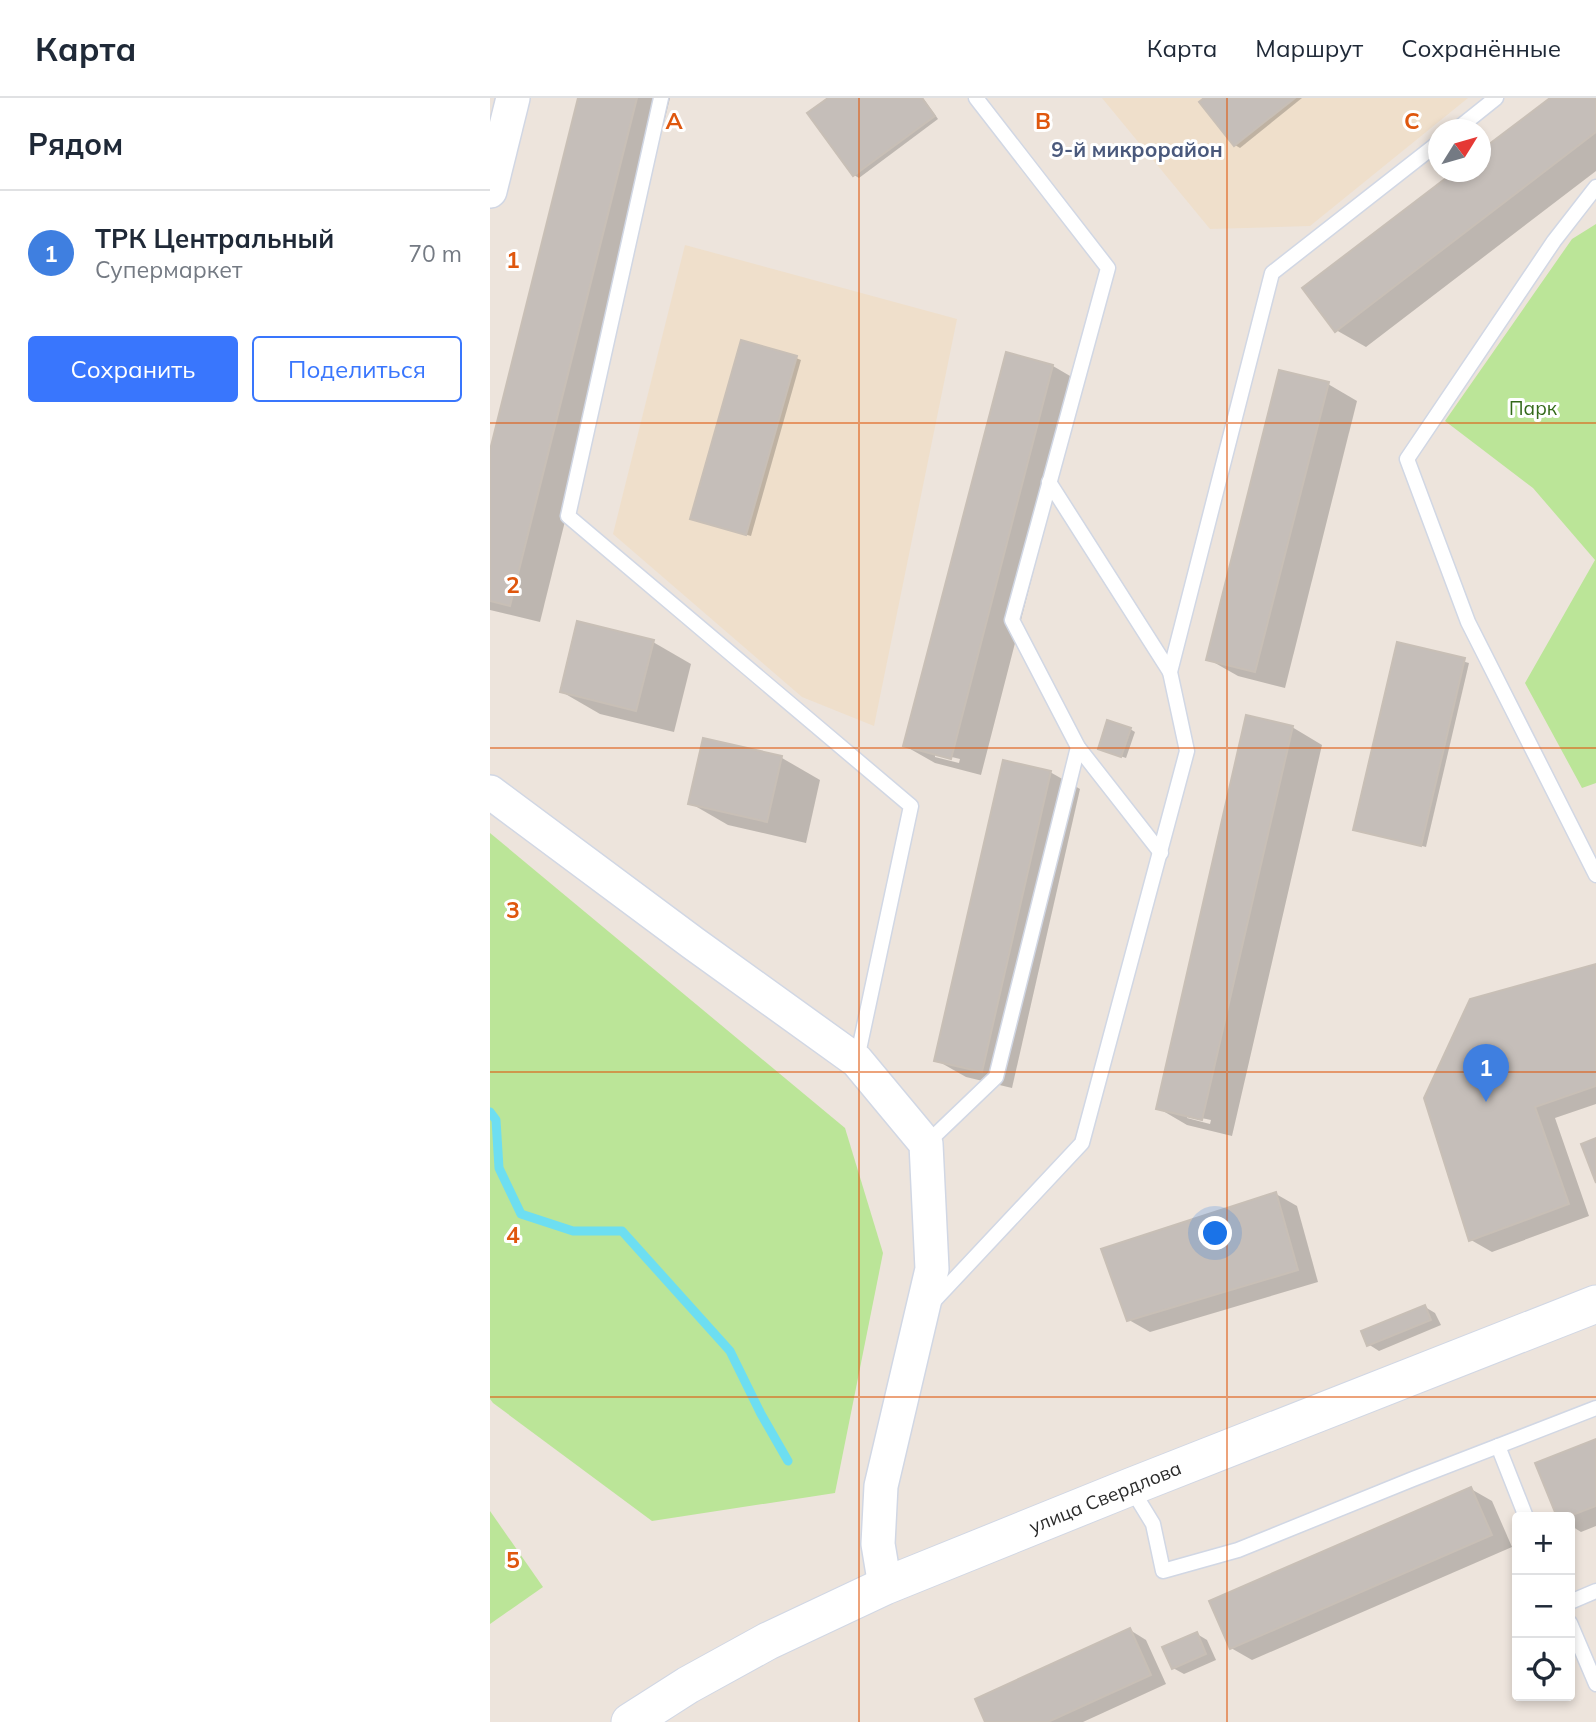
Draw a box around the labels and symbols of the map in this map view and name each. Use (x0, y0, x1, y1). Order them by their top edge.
text: A (665, 106, 683, 135)
text: B (1035, 106, 1051, 135)
text: C (1404, 106, 1420, 135)
north arrow (1428, 119, 1491, 182)
district label: 9-й микрорайон (1051, 136, 1223, 162)
text: 1 (506, 245, 520, 274)
park label: Парк (1509, 396, 1558, 420)
text: 2 (506, 570, 520, 599)
text: 3 (506, 895, 520, 924)
pin: 1 (1463, 1044, 1509, 1102)
your location (1198, 1216, 1232, 1250)
text: 4 (506, 1220, 520, 1249)
street label: улица Свердлова (1025, 1456, 1185, 1538)
text: 5 (506, 1545, 520, 1574)

